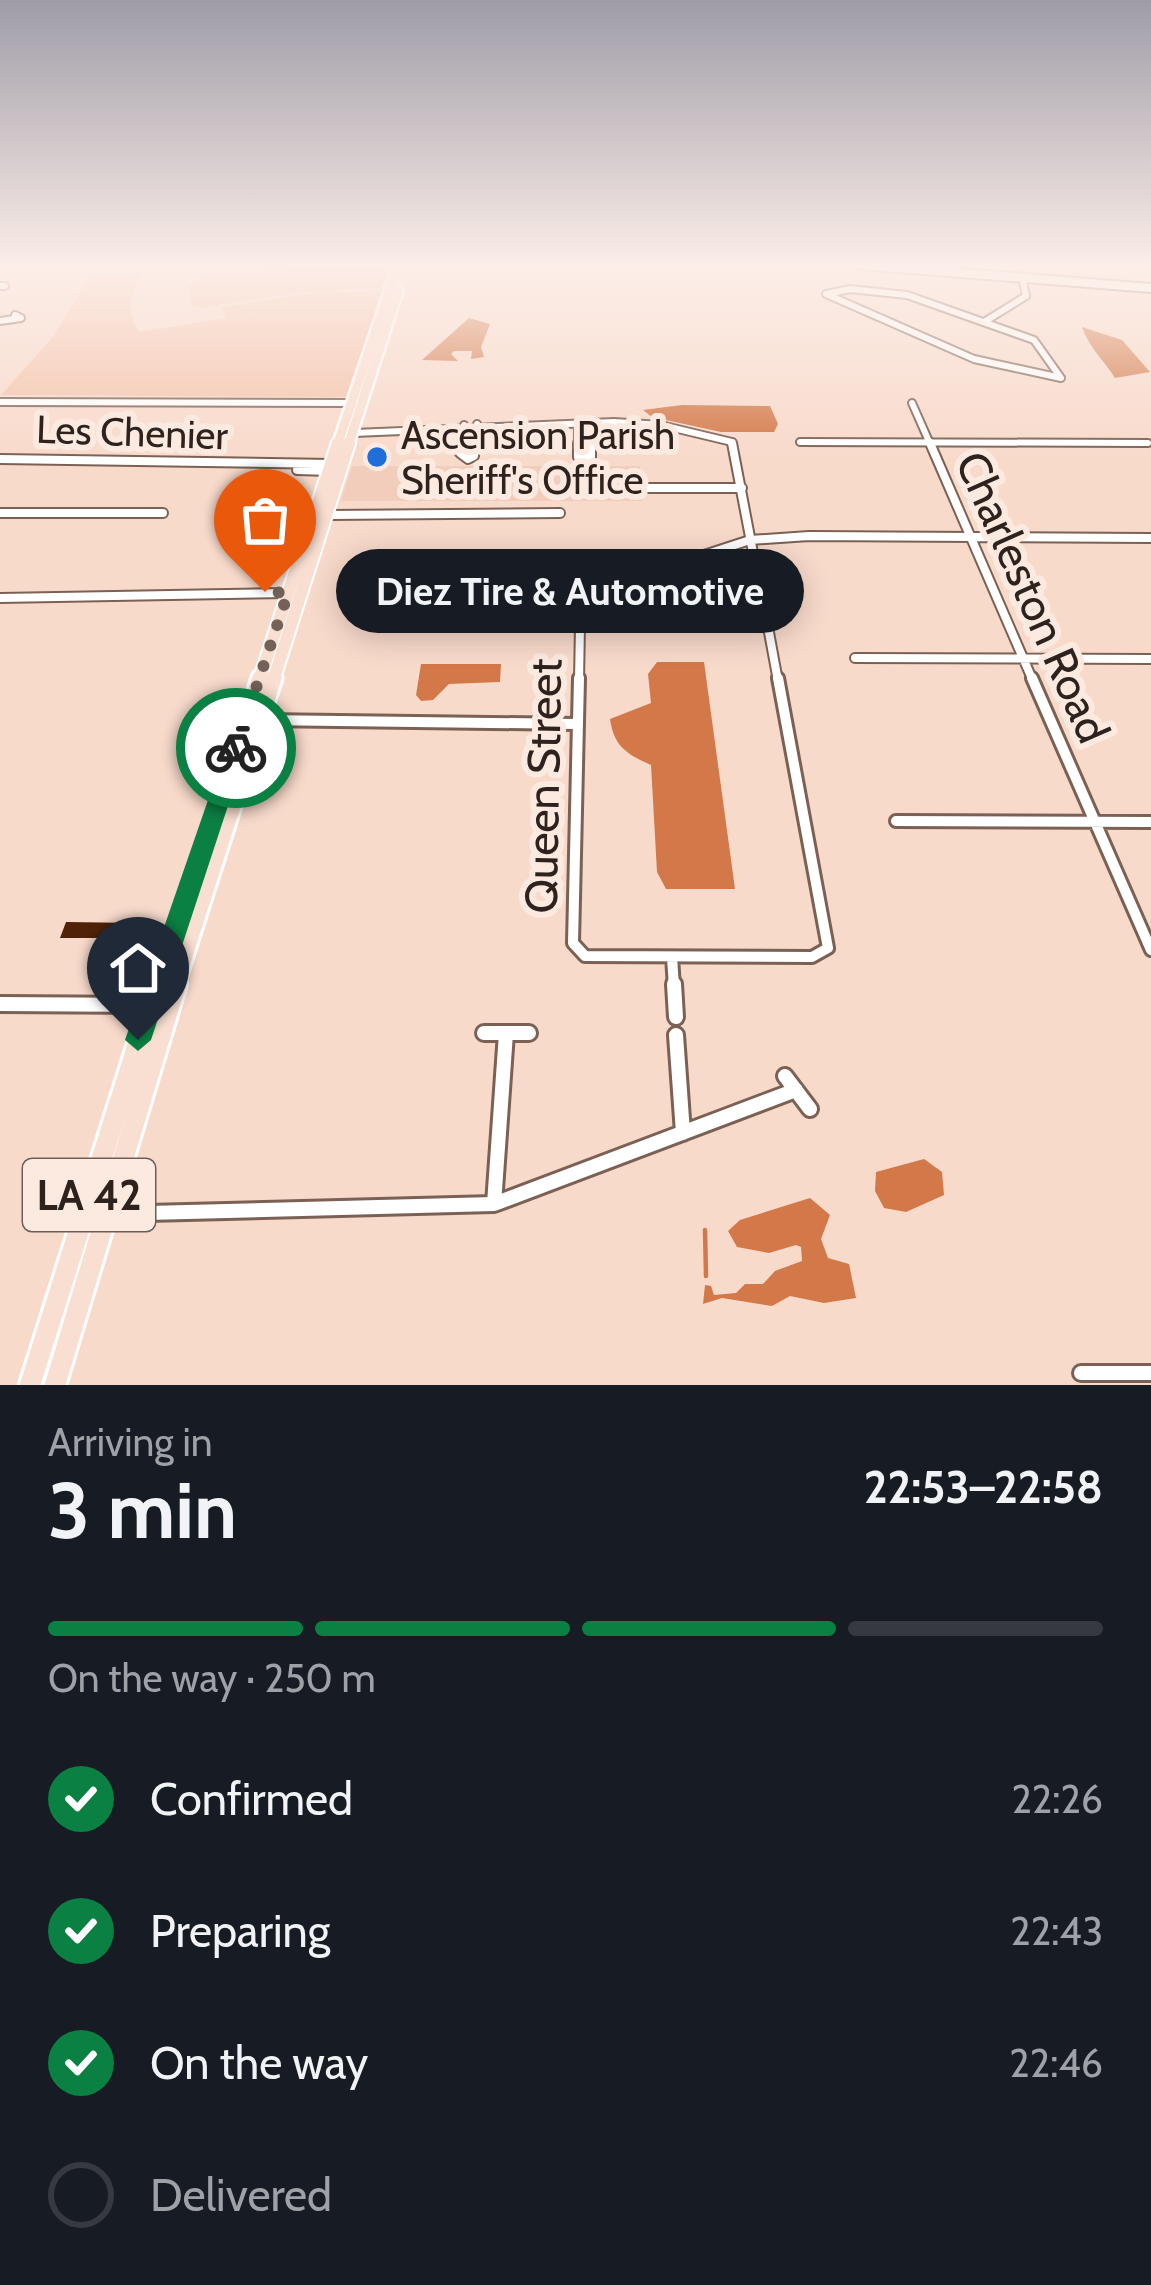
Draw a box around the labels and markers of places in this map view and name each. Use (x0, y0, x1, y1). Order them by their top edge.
place label: Ascension Parish Sheriff's Office (401, 411, 675, 504)
marker: Ascension Parish Sheriff's Office (364, 444, 390, 470)
pin (214, 469, 316, 592)
callout: Diez Tire & Automotive (337, 550, 805, 634)
pin (87, 917, 189, 1040)

